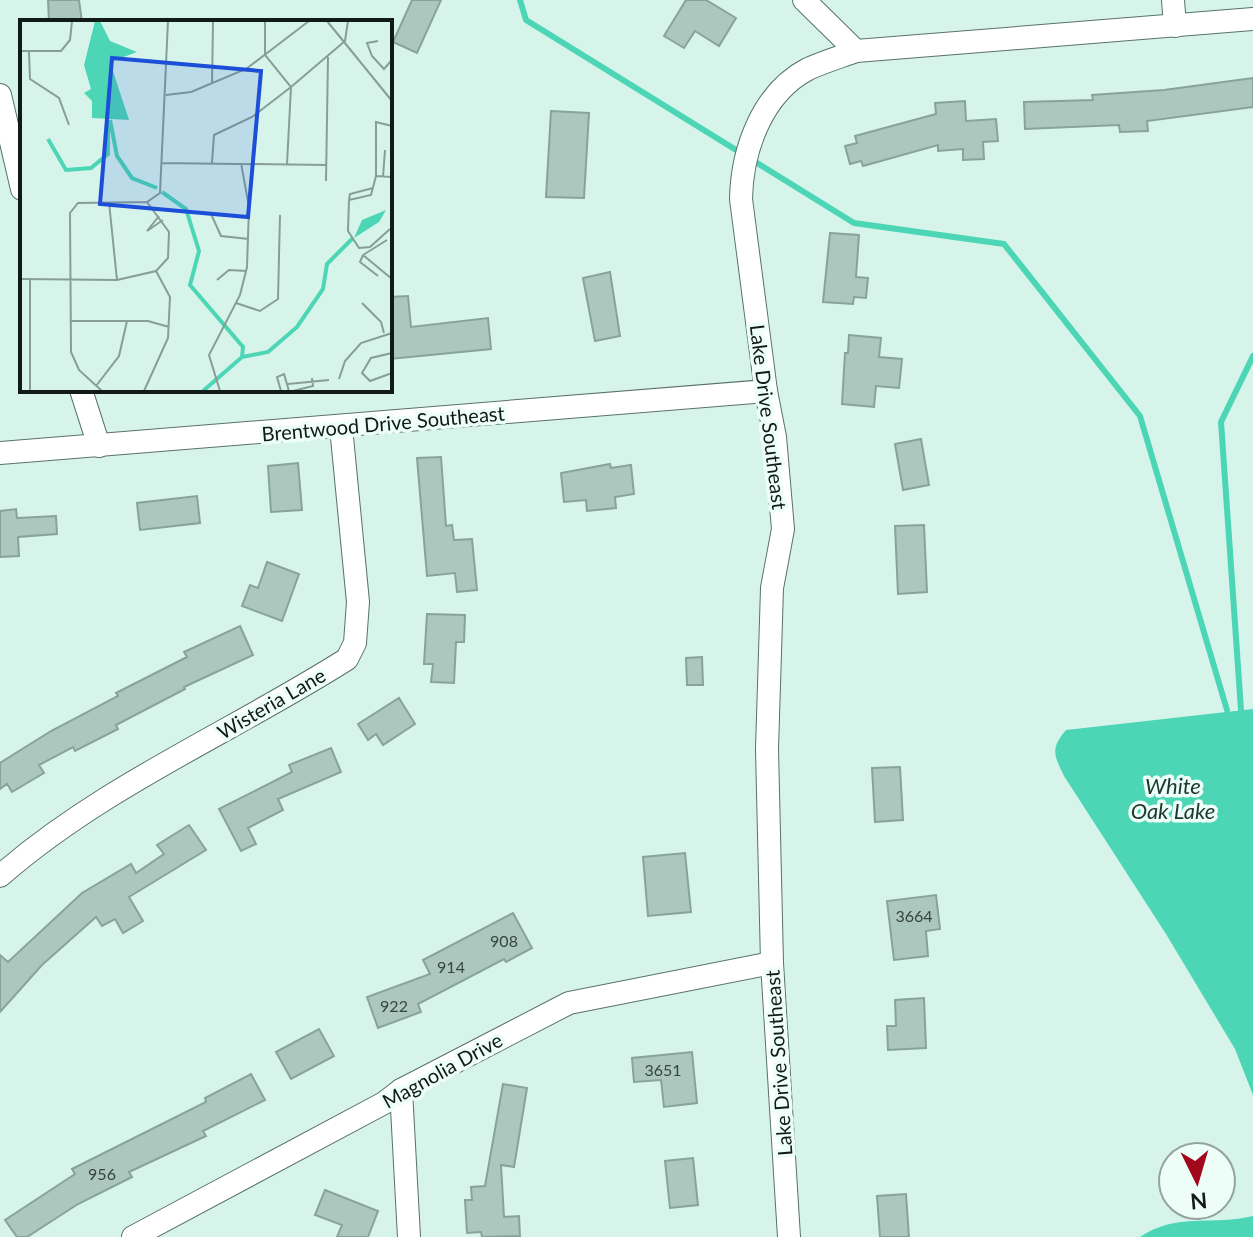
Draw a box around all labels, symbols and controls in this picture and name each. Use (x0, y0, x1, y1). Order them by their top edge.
inset map (20, 20, 392, 392)
street label: Lake Drive Southeast (746, 323, 792, 511)
street label: Brentwood Drive Southeast (261, 400, 505, 446)
street label: Wisteria Lane (213, 662, 329, 744)
water label: White Oak Lake (1131, 772, 1215, 824)
house number: 3664 (895, 906, 933, 925)
house number: 908 (490, 931, 518, 950)
house number: 914 (437, 957, 465, 976)
street label: Lake Drive Southeast (760, 969, 796, 1157)
house number: 922 (380, 996, 408, 1015)
street label: Magnolia Drive (378, 1027, 506, 1113)
house number: 3651 (644, 1060, 682, 1079)
north arrow (1157, 1141, 1237, 1221)
house number: 956 (88, 1164, 116, 1183)
text: N (1189, 1187, 1208, 1216)

